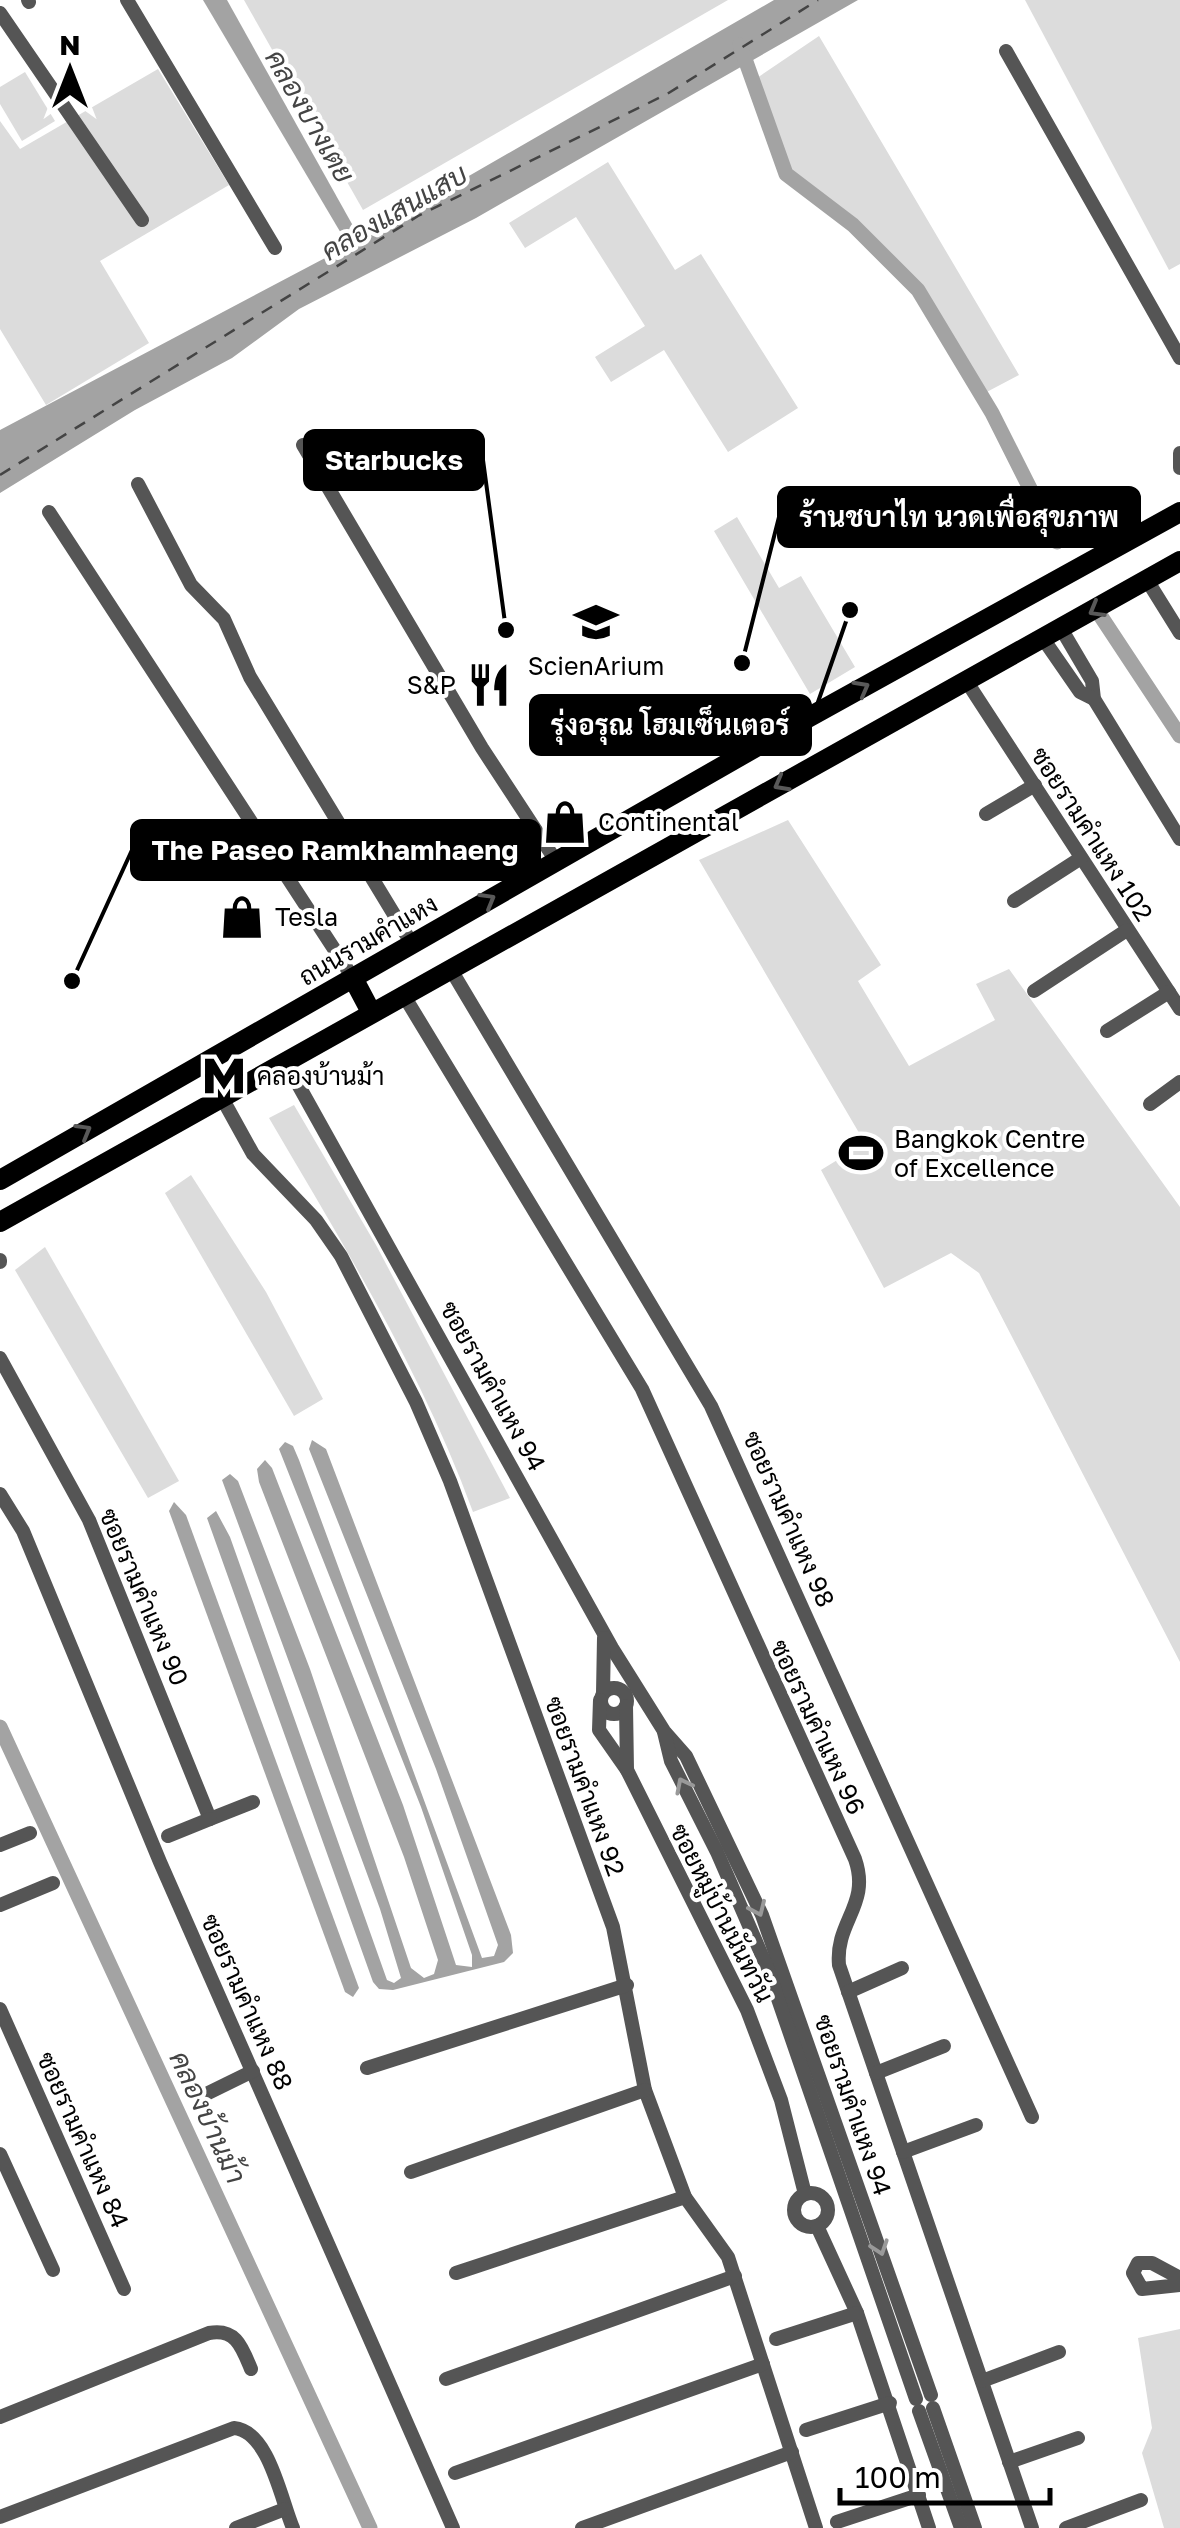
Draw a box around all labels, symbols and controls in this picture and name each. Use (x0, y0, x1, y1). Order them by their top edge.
north arrow (20, 20, 120, 120)
text: N (59, 28, 81, 61)
water label: คลองบางเตย (259, 43, 362, 188)
water label: คลองแสนแสบ (315, 157, 473, 267)
callout: Starbucks (305, 431, 483, 489)
text: Starbucks (325, 443, 463, 476)
callout: ร้านชบาไท นวดเพื่อสุขภาพ (779, 488, 1139, 546)
text: ร้านชบาไท นวดเพื่อสุขภาพ (799, 493, 1119, 537)
school or university icon: ScienArium (572, 598, 620, 646)
one-way arrow (1089, 598, 1107, 617)
place label: ScienArium (528, 650, 664, 681)
restaurant icon: S&P (465, 661, 513, 709)
place label: S&P (407, 669, 456, 700)
one-way arrow (852, 681, 870, 701)
callout: รุ่งอรุณ โฮมเซ็นเตอร์ (531, 696, 810, 754)
text: รุ่งอรุณ โฮมเซ็นเตอร์ (551, 705, 791, 745)
street label: ซอยรามคําแหง 102 (1025, 741, 1160, 927)
one-way arrow (773, 772, 791, 791)
shop icon: Continental (541, 798, 589, 846)
place label: Continental (598, 806, 739, 837)
callout: The Paseo Ramkhamhaeng (132, 821, 539, 879)
text: The Paseo Ramkhamhaeng (152, 833, 518, 866)
street label: ถนนรามคำแหง (293, 887, 443, 992)
shop icon: Tesla (218, 893, 266, 941)
one-way arrow (477, 893, 495, 913)
place label: Tesla (275, 901, 338, 932)
metro station icon: คลองบ้านม้า (200, 1052, 248, 1100)
place label: คลองบ้านม้า (257, 1060, 384, 1091)
place label: Bangkok Centre of Excellence (894, 1123, 1085, 1183)
one-way arrow (74, 1124, 92, 1143)
sports icon: Bangkok Centre of Excellence (837, 1129, 885, 1177)
street label: ซอยรามคําแหง 94 (434, 1295, 553, 1476)
street label: ซอยรามคําแหง 98 (737, 1426, 842, 1612)
street label: ซอยรามคำแหง 90 (93, 1503, 196, 1690)
street label: ซอยรามคําแหง 96 (764, 1634, 873, 1819)
street label: ซอยรามคําแหง 92 (539, 1692, 632, 1880)
one-way arrow (676, 1777, 695, 1795)
street label: ซอยหมู่บ้านนันทวัน (661, 1818, 781, 2009)
one-way arrow (746, 1899, 766, 1917)
street label: ซอยรามคำแหง 88 (195, 1909, 300, 2095)
street label: ซอยรามคําแหง 94 (808, 2010, 899, 2199)
water label: คลองบ้านม้า (163, 2044, 255, 2188)
street label: ซอยรามคำแหง 84 (31, 2047, 136, 2233)
one-way arrow (868, 2238, 889, 2255)
scale bar (840, 2443, 1050, 2505)
text: 100 m (855, 2459, 941, 2495)

